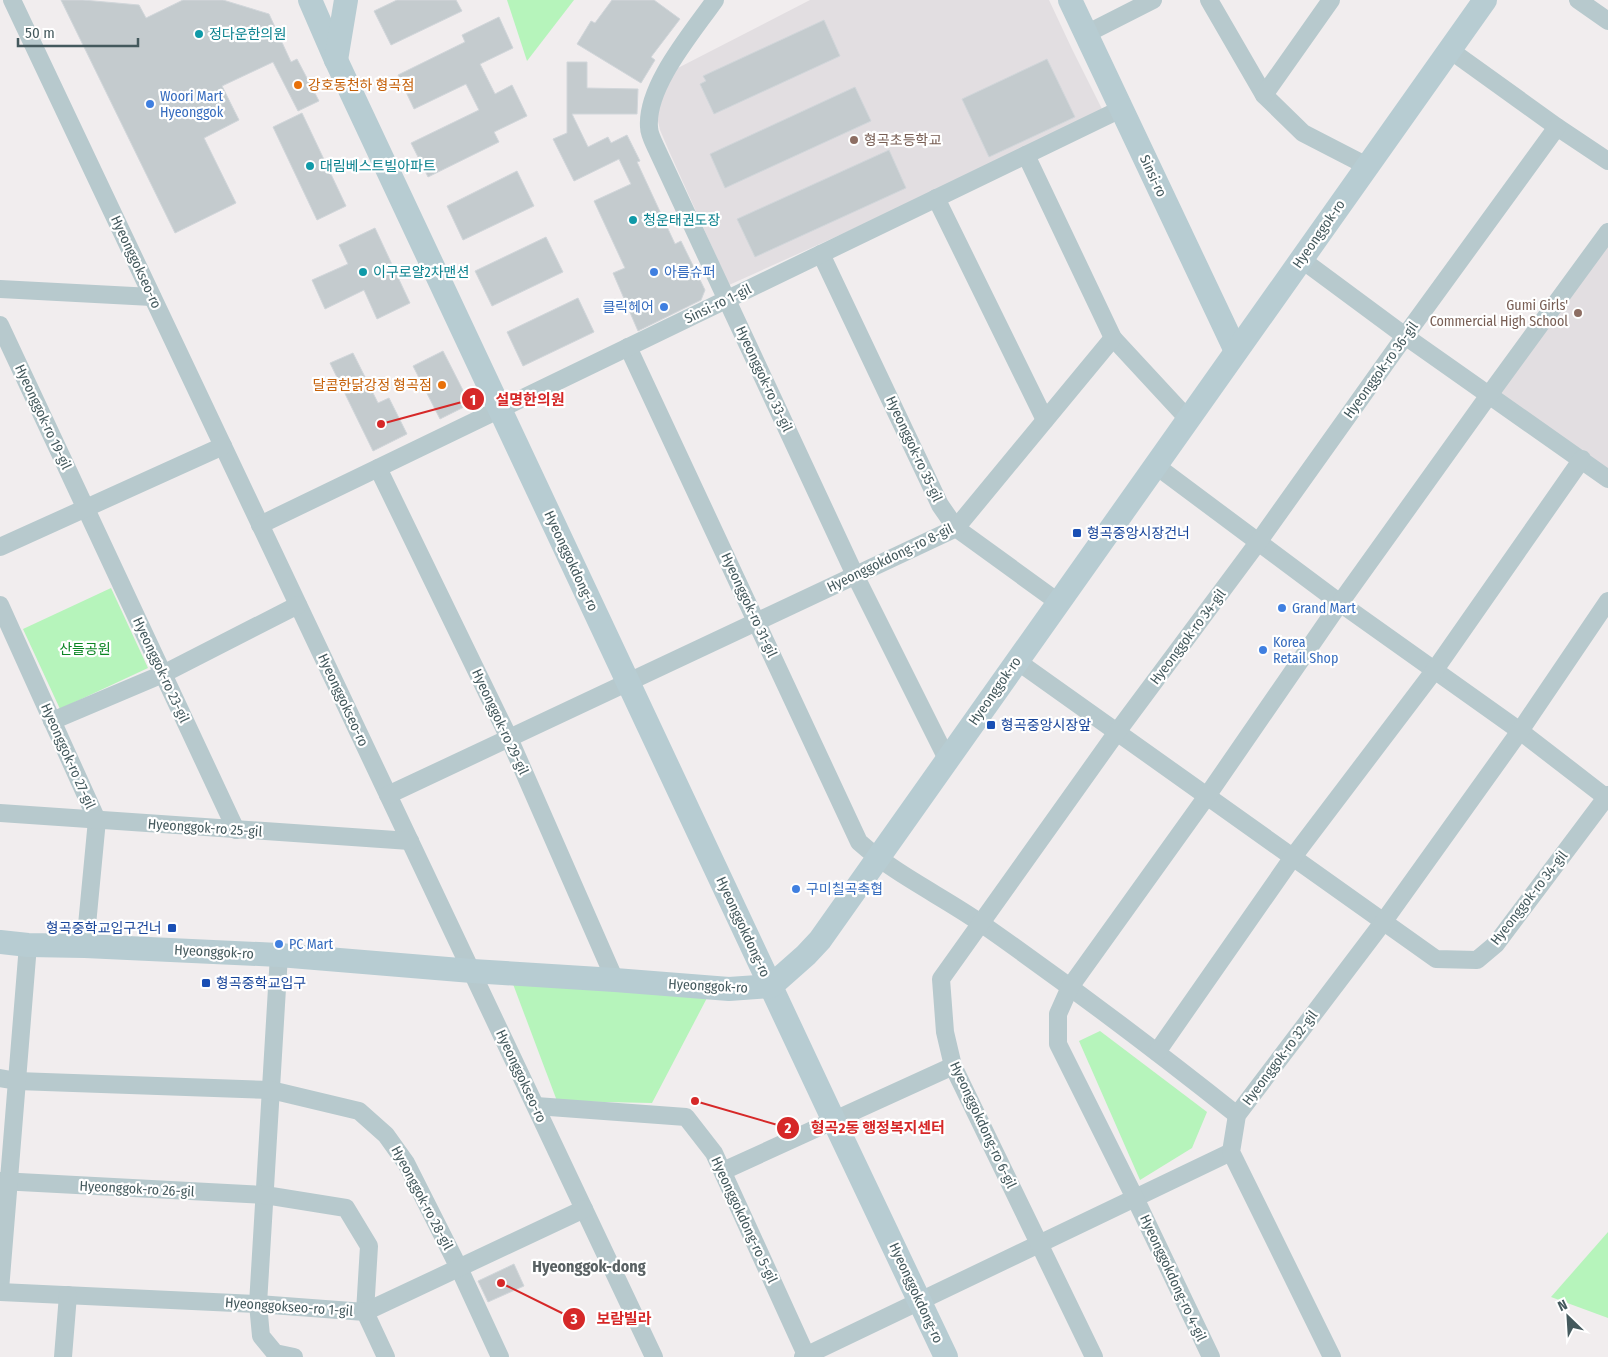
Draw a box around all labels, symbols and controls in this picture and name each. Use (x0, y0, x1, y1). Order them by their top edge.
scale bar (18, 15, 138, 47)
text: 50 m (25, 24, 55, 42)
place label: 정다운한의원 (209, 26, 286, 43)
marker: 정다운한의원 (193, 28, 205, 40)
place label: 강호동천하 형곡점 (308, 77, 414, 94)
marker: 강호동천하 형곡점 (292, 79, 304, 91)
place label: Woori Mart Hyeonggok (160, 88, 224, 121)
marker: Woori Mart Hyeonggok (144, 98, 156, 110)
place label: 형곡초등학교 (864, 132, 941, 149)
marker: 형곡초등학교 (848, 134, 860, 146)
street label: Sinsi-ro (1136, 152, 1170, 200)
place label: 대림베스트빌아파트 (320, 158, 436, 175)
marker: 대림베스트빌아파트 (304, 160, 316, 172)
street label: Hyeonggok-ro (1289, 196, 1349, 272)
place label: 청운태권도장 (643, 212, 720, 229)
street label: Hyeonggokseo-ro (107, 213, 165, 311)
marker: 청운태권도장 (627, 214, 639, 226)
place label: 이구로얄2차맨션 (373, 264, 469, 281)
place label: 아름슈퍼 (664, 264, 716, 281)
marker: 이구로얄2차맨션 (357, 266, 369, 278)
marker: 아름슈퍼 (648, 266, 660, 278)
street label: Sinsi-ro 1-gil (682, 280, 754, 327)
place label: Gumi Girls' Commercial High School (1430, 297, 1568, 330)
place label: 클릭헤어 (602, 299, 654, 316)
marker: 클릭헤어 (658, 301, 670, 313)
marker: Gumi Girls' Commercial High School (1572, 307, 1584, 319)
street label: Hyeonggok-ro 36-gil (1340, 318, 1422, 422)
street label: Hyeonggok-ro 33-gil (732, 323, 796, 435)
street label: Hyeonggok-ro 19-gil (11, 362, 75, 473)
place label: 달콤한닭강정 형곡점 (313, 377, 432, 394)
marker: 달콤한닭강정 형곡점 (436, 379, 448, 391)
callout: 설명한의원 (461, 384, 575, 414)
text: 1 (470, 391, 476, 409)
text: 설명한의원 (495, 391, 565, 409)
street label: Hyeonggok-ro 35-gil (882, 393, 946, 505)
street label: Hyeonggokdong-ro (540, 508, 602, 614)
street label: Hyeonggokdong-ro 8-gil (824, 520, 956, 596)
place label: 형곡중앙시장건너 (1087, 525, 1190, 542)
marker: 형곡중앙시장건너 (1071, 527, 1083, 539)
street label: Hyeonggok-ro 31-gil (717, 550, 781, 660)
street label: Hyeonggok-ro 34-gil (1147, 586, 1230, 688)
place label: Grand Mart (1292, 600, 1356, 617)
marker: Grand Mart (1276, 602, 1288, 614)
street label: Hyeonggok-ro 23-gil (129, 615, 193, 726)
place label: Korea Retail Shop (1273, 634, 1338, 667)
park label: 산들공원 (59, 641, 111, 658)
marker: Korea Retail Shop (1257, 644, 1269, 656)
street label: Hyeonggokseo-ro (314, 651, 372, 749)
street label: Hyeonggok-ro (965, 653, 1025, 729)
street label: Hyeonggok-ro 29-gil (468, 666, 532, 778)
street label: Hyeonggok-ro 27-gil (37, 701, 99, 812)
place label: 형곡중앙시장앞 (1001, 717, 1091, 734)
marker: 형곡중앙시장앞 (985, 719, 997, 731)
street label: Hyeonggok-ro 25-gil (147, 816, 263, 840)
street label: Hyeonggok-ro 34-gil (1487, 847, 1571, 949)
street label: Hyeonggokdong-ro (712, 874, 774, 980)
place label: 구미칠곡축협 (806, 881, 883, 898)
marker: 구미칠곡축협 (790, 883, 802, 895)
place label: 형곡중학교입구건너 (46, 920, 162, 937)
marker: 형곡중학교입구건너 (166, 922, 178, 934)
place label: PC Mart (289, 936, 333, 953)
marker: PC Mart (273, 938, 285, 950)
street label: Hyeonggok-ro (174, 941, 254, 963)
place label: 형곡중학교입구 (216, 975, 306, 992)
street label: Hyeonggok-ro (668, 975, 748, 997)
marker: 형곡중학교입구 (200, 977, 212, 989)
street label: Hyeonggok-ro 32-gil (1239, 1007, 1321, 1109)
street label: Hyeonggokseo-ro (492, 1027, 550, 1125)
street label: Hyeonggokdong-ro 6-gil (946, 1059, 1020, 1191)
callout: 형곡2동 행정복지센터 (776, 1113, 955, 1143)
text: 2 (784, 1119, 792, 1137)
text: 형곡2동 행정복지센터 (811, 1119, 945, 1137)
street label: Hyeonggok-ro 28-gil (387, 1143, 457, 1253)
street label: Hyeonggokdong-ro 5-gil (707, 1154, 781, 1286)
street label: Hyeonggok-ro 26-gil (79, 1178, 195, 1201)
street label: Hyeonggokdong-ro 4-gil (1136, 1212, 1210, 1344)
street label: Hyeonggokdong-ro (885, 1240, 947, 1346)
district label: Hyeonggok-dong (532, 1257, 646, 1276)
north arrow (1543, 1292, 1593, 1342)
street label: Hyeonggokseo-ro 1-gil (225, 1294, 354, 1320)
text: N (1555, 1296, 1570, 1315)
callout: 보람빌라 (561, 1304, 661, 1334)
text: 3 (569, 1310, 578, 1328)
text: 보람빌라 (596, 1310, 652, 1328)

